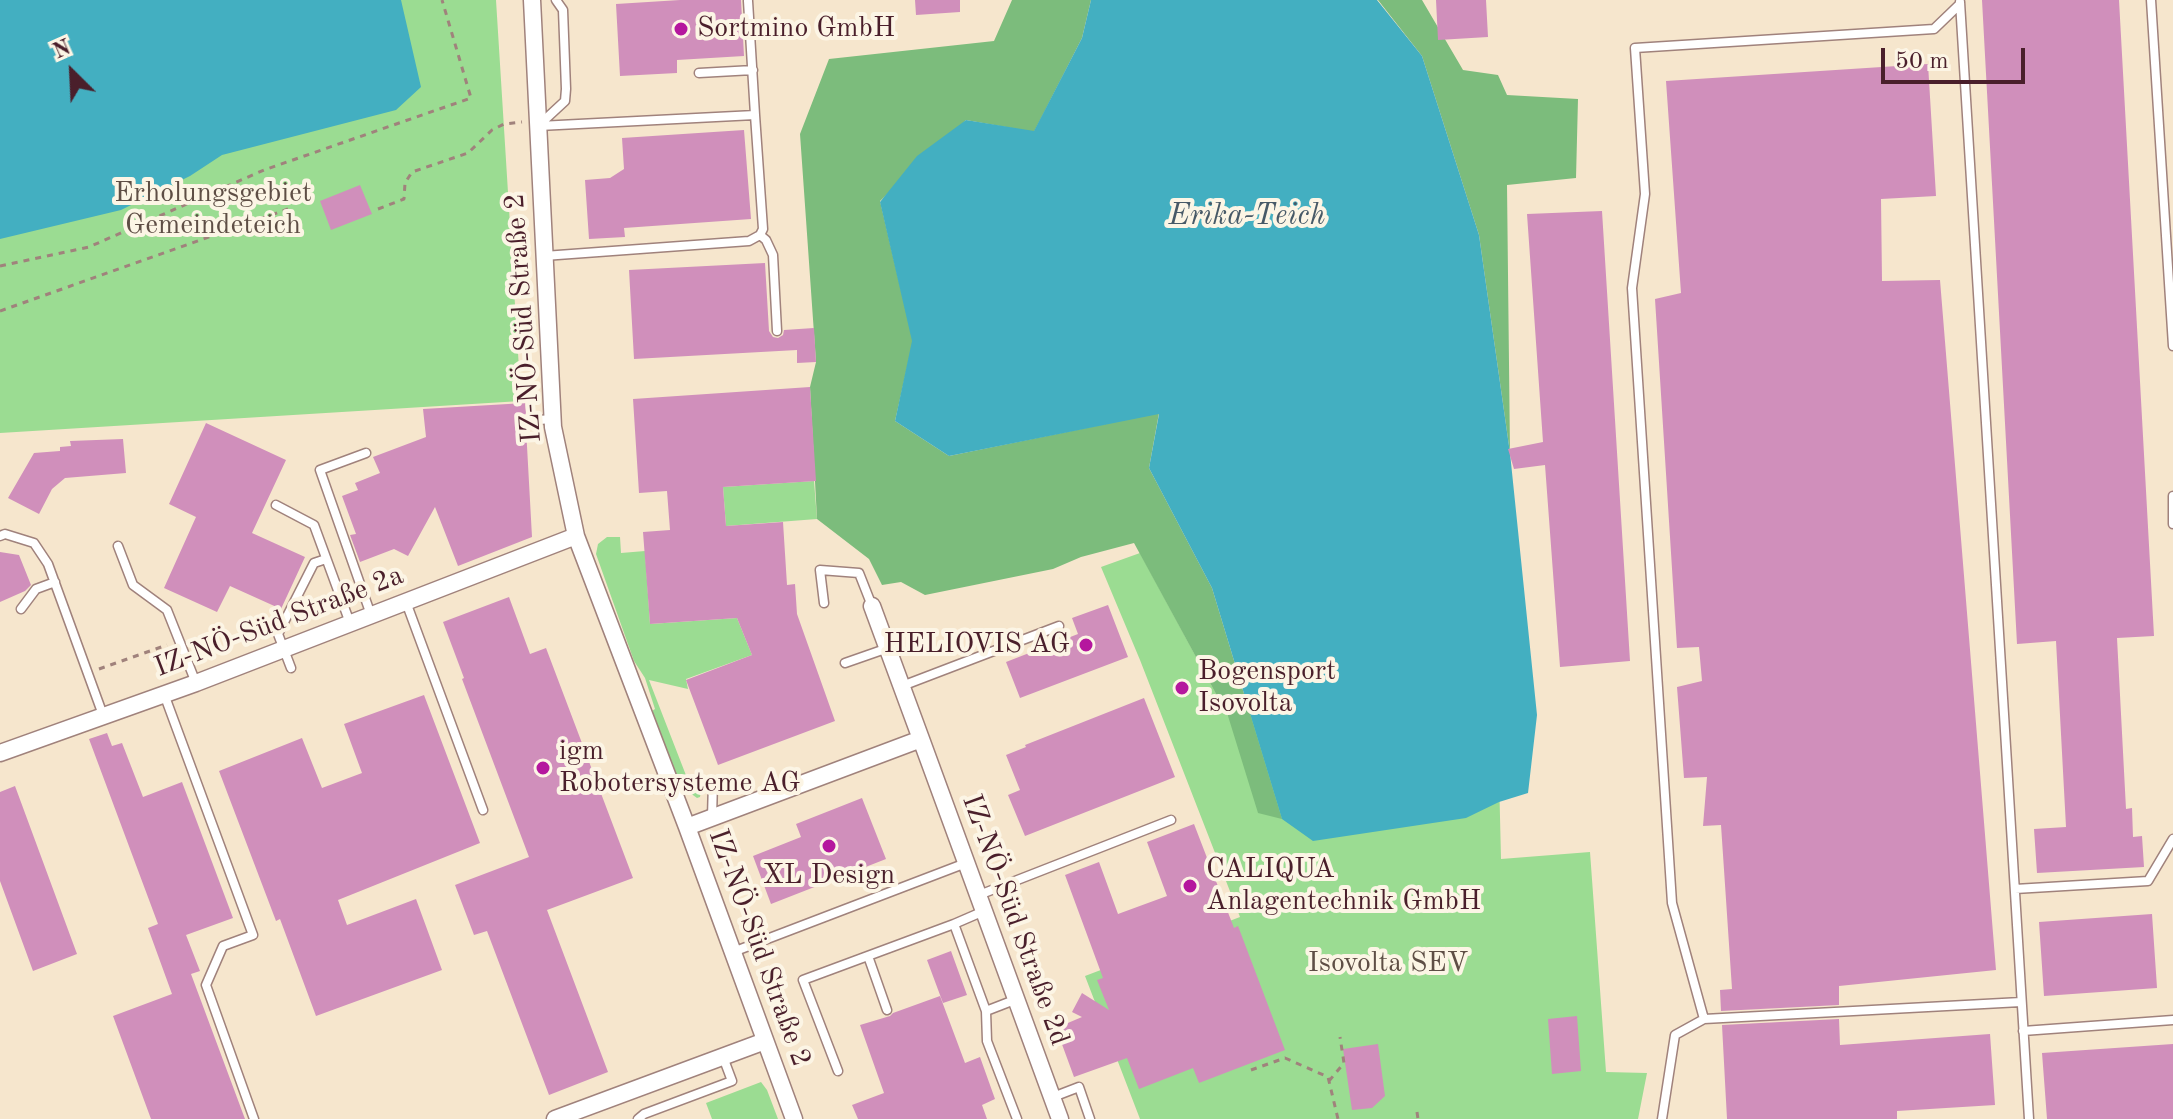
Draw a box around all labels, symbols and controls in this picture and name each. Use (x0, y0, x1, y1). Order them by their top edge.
place label: Sortmino GmbH (697, 12, 895, 46)
marker: Sortmino GmbH (672, 20, 690, 38)
north arrow (32, 32, 112, 112)
scale bar (1885, 32, 2029, 82)
text: N (50, 37, 74, 64)
text: 50 m (1895, 50, 1949, 74)
park label: Erholungsgebiet Gemeindeteich (114, 177, 312, 243)
street label: IZ-NÖ-Süd Straße 2 (499, 192, 549, 444)
water label: Erika-Teich (1169, 198, 1325, 234)
street label: IZ-NÖ-Süd Straße 2a (150, 559, 408, 685)
place label: HELIOVIS AG (883, 628, 1070, 662)
marker: HELIOVIS AG (1077, 636, 1095, 654)
place label: Bogensport Isovolta (1198, 655, 1336, 721)
marker: Bogensport Isovolta (1173, 679, 1191, 697)
place label: igm Robotersysteme AG (559, 735, 800, 801)
marker: igm Robotersysteme AG (534, 759, 552, 777)
street label: IZ-NÖ-Süd Straße 2d (954, 790, 1076, 1050)
street label: IZ-NÖ-Süd Straße 2 (700, 825, 818, 1071)
marker: XL Design (820, 837, 838, 855)
place label: CALIQUA Anlagentechnik GmbH (1206, 853, 1481, 919)
place label: XL Design (763, 859, 895, 893)
marker: CALIQUA Anlagentechnik GmbH (1181, 877, 1199, 895)
park label: Isovolta SEV (1308, 947, 1468, 981)

